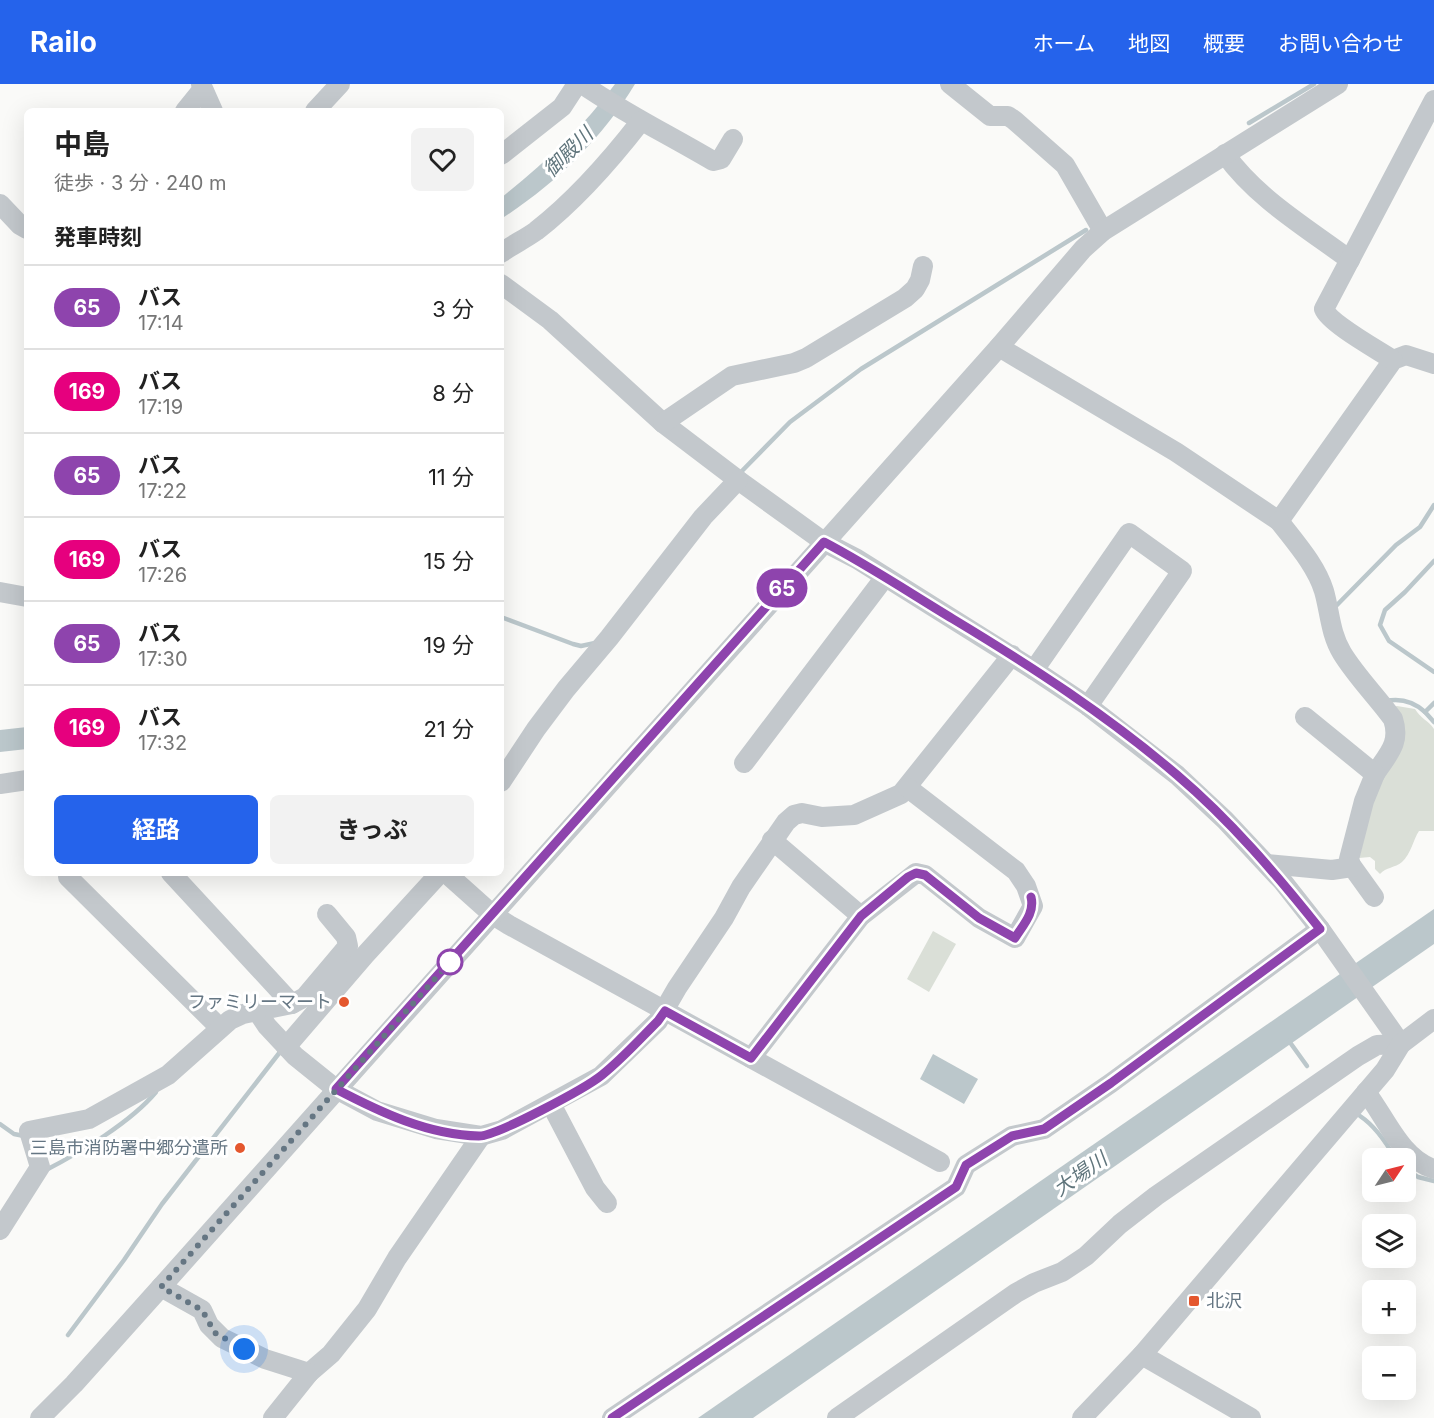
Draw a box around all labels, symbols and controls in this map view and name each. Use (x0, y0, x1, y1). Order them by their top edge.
text: Railo (30, 25, 97, 59)
text: ホーム (1033, 31, 1095, 56)
text: 地図 (1128, 31, 1170, 56)
text: 概要 (1203, 31, 1245, 56)
text: お問い合わせ (1278, 31, 1404, 56)
water label: 御殿川 (538, 121, 599, 182)
text: 中島 (54, 127, 110, 161)
button: heart (411, 128, 474, 191)
text: 徒歩 · 3 分 · 240 m (54, 171, 227, 195)
text: 発車時刻 (54, 224, 142, 250)
text: バス (138, 284, 182, 310)
text: 65 (73, 295, 101, 320)
text: 3 分 (432, 296, 474, 322)
text: 17:14 (138, 311, 184, 335)
text: バス (138, 368, 182, 394)
text: 169 (69, 379, 105, 404)
text: 8 分 (432, 380, 474, 406)
text: 17:19 (138, 395, 183, 419)
text: バス (138, 452, 182, 478)
text: 65 (73, 463, 101, 488)
text: 11 分 (428, 464, 474, 490)
text: 17:22 (138, 479, 187, 503)
text: バス (138, 536, 182, 562)
text: 169 (69, 547, 105, 572)
text: 15 分 (423, 548, 474, 574)
text: 17:26 (138, 563, 187, 587)
line badge: 65 (755, 568, 809, 608)
text: 65 (768, 576, 796, 601)
text: バス (138, 620, 182, 646)
text: 65 (73, 631, 101, 656)
text: 19 分 (423, 632, 474, 658)
text: 17:30 (138, 647, 188, 671)
text: バス (138, 704, 182, 730)
text: 169 (69, 715, 105, 740)
text: 21 分 (423, 716, 474, 742)
text: 17:32 (138, 731, 187, 755)
button: 経路 (54, 795, 258, 864)
button: きっぷ (270, 795, 474, 864)
unlabelled marker (437, 949, 463, 975)
place label: ファミリーマート (188, 991, 332, 1012)
marker: ファミリーマート (337, 995, 351, 1009)
place label: 三島市消防署中郷分遣所 (30, 1137, 228, 1158)
marker: 三島市消防署中郷分遣所 (233, 1141, 247, 1155)
water label: 大場川 (1049, 1146, 1113, 1201)
north arrow (1362, 1148, 1416, 1202)
map controls (1362, 1148, 1416, 1400)
button: layers (1362, 1214, 1416, 1268)
button: + (1362, 1280, 1416, 1334)
place label: 北沢 (1206, 1290, 1242, 1311)
marker: 北沢 (1187, 1294, 1201, 1308)
your location (229, 1334, 259, 1364)
button: − (1362, 1346, 1416, 1400)

